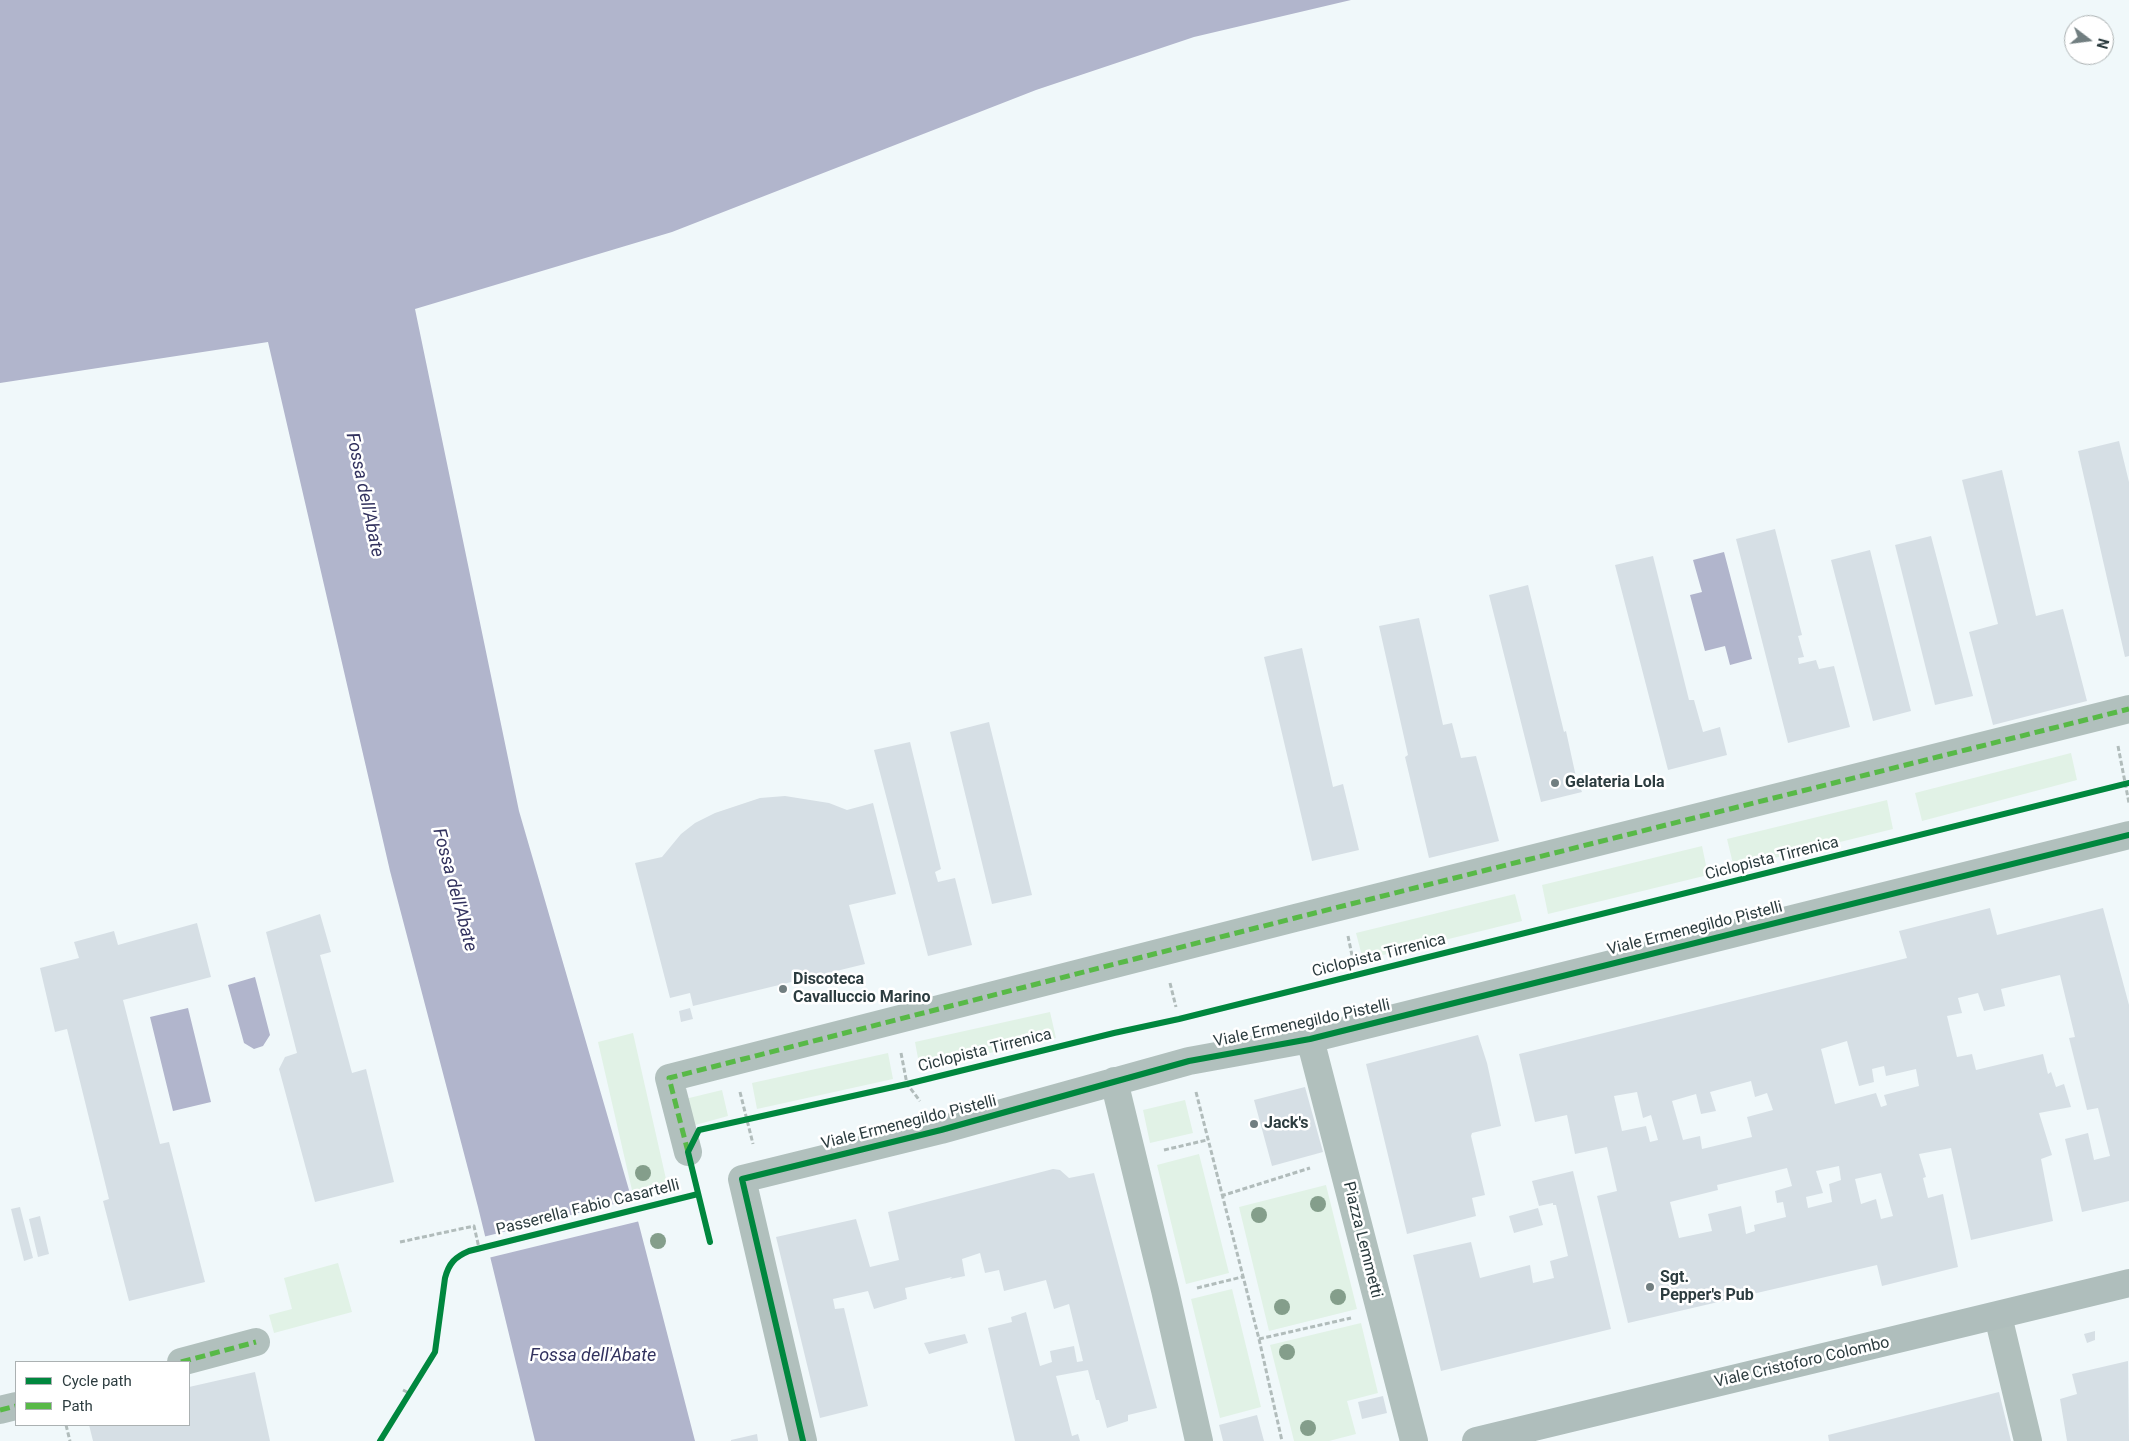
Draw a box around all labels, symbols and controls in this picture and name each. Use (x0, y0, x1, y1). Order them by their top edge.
north arrow (2064, 15, 2114, 65)
text: N (2094, 37, 2112, 50)
water label: Fossa dell'Abate (340, 431, 388, 559)
place label: Gelateria Lola (1565, 773, 1665, 793)
marker: Gelateria Lola (1549, 777, 1561, 789)
water label: Fossa dell'Abate (427, 826, 481, 954)
street label: Ciclopista Tirrenica (1703, 833, 1841, 885)
street label: Viale Ermenegildo Pistelli (1605, 898, 1785, 960)
street label: Ciclopista Tirrenica (1310, 930, 1448, 982)
place label: Discoteca Cavalluccio Marino (793, 970, 930, 1008)
marker: Discoteca Cavalluccio Marino (777, 983, 789, 995)
street label: Viale Ermenegildo Pistelli (1212, 996, 1392, 1052)
street label: Ciclopista Tirrenica (916, 1025, 1054, 1077)
street label: Viale Ermenegildo Pistelli (819, 1092, 999, 1154)
place label: Jack's (1264, 1114, 1308, 1134)
marker: Jack's (1248, 1118, 1260, 1130)
street label: Passerella Fabio Casartelli (494, 1176, 682, 1240)
street label: Piazza Lemmetti (1338, 1180, 1386, 1300)
place label: Sgt. Pepper's Pub (1660, 1268, 1754, 1306)
marker: Sgt. Pepper's Pub (1644, 1281, 1656, 1293)
street label: Viale Cristoforo Colombo (1713, 1334, 1891, 1392)
water label: Fossa dell'Abate (530, 1345, 656, 1367)
legend (15, 1361, 190, 1426)
text: Cycle path (62, 1372, 132, 1390)
text: Path (62, 1397, 93, 1415)

